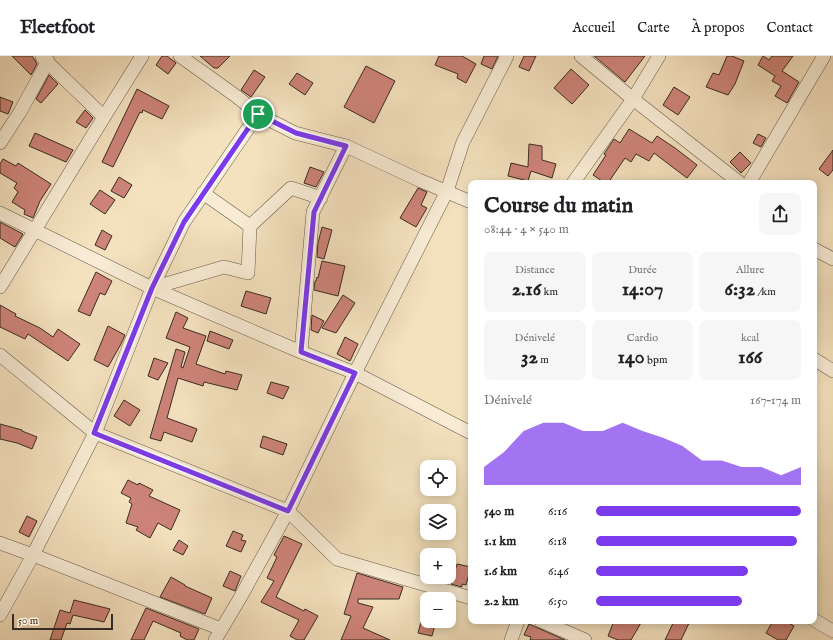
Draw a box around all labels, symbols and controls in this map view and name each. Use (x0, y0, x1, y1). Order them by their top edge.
text: Fleetfoot (20, 16, 95, 40)
text: Accueil (572, 19, 615, 37)
text: Carte (637, 19, 670, 37)
text: À propos (692, 19, 744, 37)
text: Contact (766, 19, 813, 37)
pin (241, 97, 275, 131)
icon: arrive (247, 103, 269, 125)
text: Course du matin (484, 192, 633, 220)
button: share (759, 193, 801, 235)
text: 08:44 · 4 × 540 m (484, 221, 569, 238)
text: Distance (515, 263, 555, 277)
text: Durée (628, 263, 657, 277)
text: Allure (736, 263, 764, 277)
text: 2.16 (512, 277, 541, 302)
text: 14:07 (622, 277, 663, 302)
text: 6:32 (725, 277, 755, 302)
text: km (541, 285, 558, 299)
text: /km (755, 285, 776, 299)
text: Dénivelé (515, 331, 555, 345)
text: Cardio (627, 331, 658, 345)
text: kcal (741, 331, 759, 345)
text: 32 (521, 345, 538, 370)
text: 140 (618, 345, 645, 370)
text: 166 (738, 345, 762, 370)
text: m (538, 353, 549, 367)
text: bpm (645, 353, 667, 367)
text: Dénivelé (484, 392, 532, 409)
text: 167–174 m (750, 392, 801, 409)
map controls (420, 460, 456, 628)
button: locate (420, 460, 456, 496)
text: 540 m (484, 503, 514, 520)
text: 6:16 (548, 503, 567, 520)
button: layers (420, 504, 456, 540)
text: 1.1 km (484, 533, 516, 550)
text: 6:18 (548, 533, 567, 550)
button: + (420, 548, 456, 584)
text: 1.6 km (484, 563, 517, 580)
text: 6:46 (548, 563, 569, 580)
button: − (420, 592, 456, 628)
text: 2.2 km (484, 593, 519, 610)
text: 6:50 (548, 593, 568, 610)
scale bar (12, 612, 113, 631)
text: 50 m (18, 614, 38, 628)

